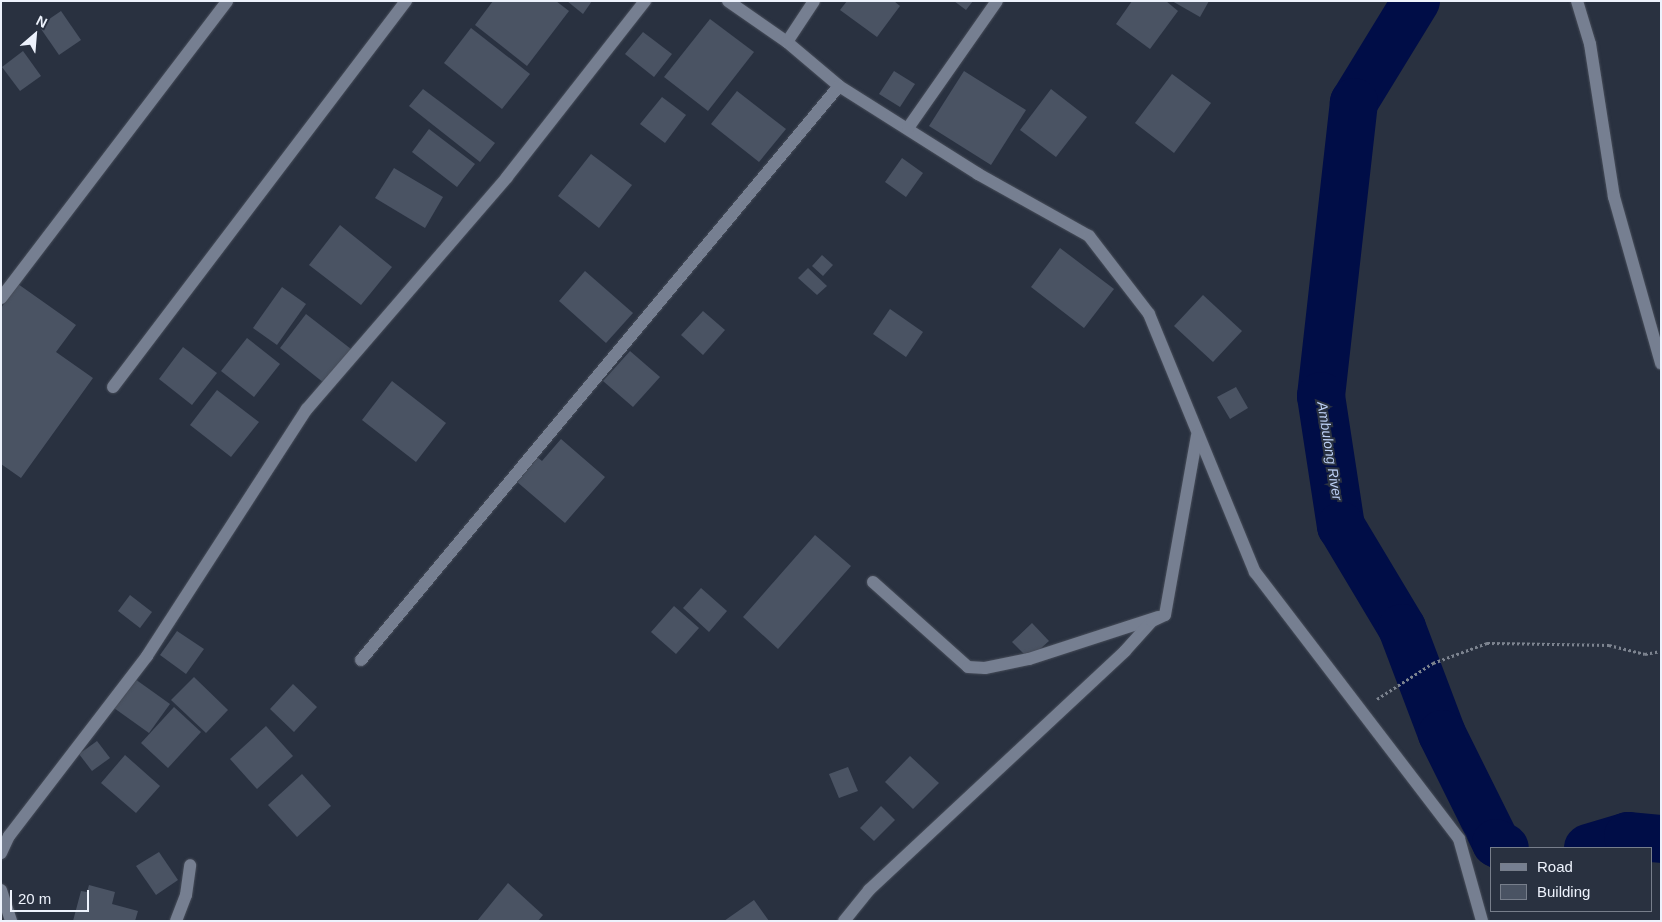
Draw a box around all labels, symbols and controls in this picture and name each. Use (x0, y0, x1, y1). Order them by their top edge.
north arrow (10, 10, 60, 60)
text: N (34, 12, 50, 31)
water label: Ambulong River (1314, 400, 1346, 502)
legend (1490, 847, 1652, 912)
text: Road (1537, 858, 1573, 875)
scale bar (12, 880, 91, 912)
text: Building (1537, 883, 1590, 900)
text: 20 m (18, 890, 51, 907)

